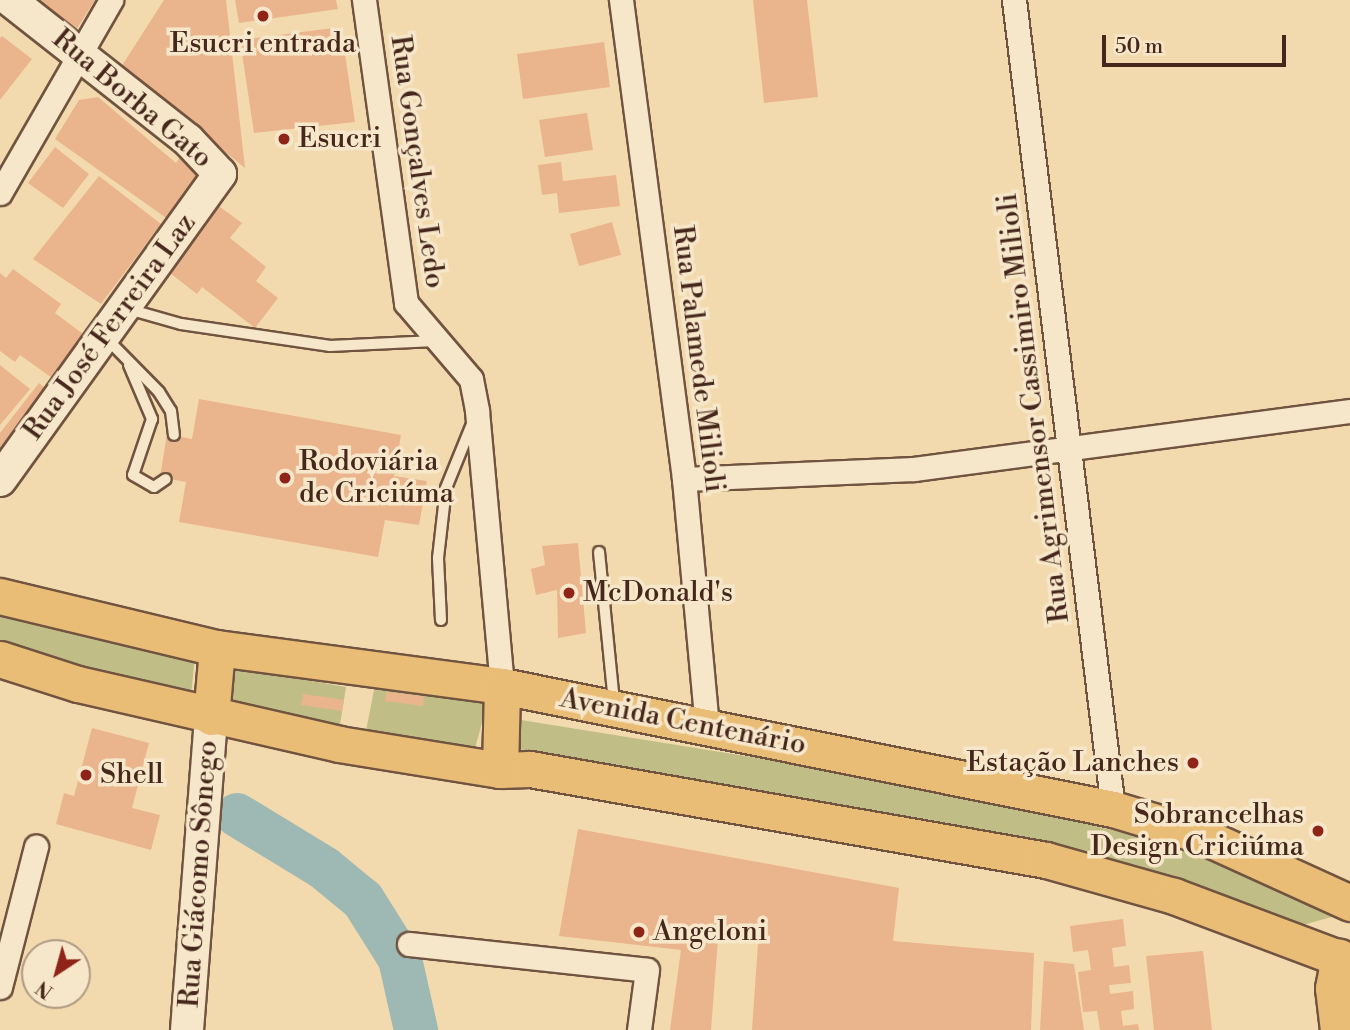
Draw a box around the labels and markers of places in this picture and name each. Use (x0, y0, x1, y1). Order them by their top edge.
marker: Esucri entrada (255, 8, 271, 24)
place label: Esucri entrada (170, 27, 356, 61)
place label: Esucri (298, 122, 382, 156)
marker: Esucri (276, 131, 292, 147)
place label: Rodoviária de Criciúma (299, 445, 454, 511)
marker: Rodoviária de Criciúma (277, 470, 293, 486)
place label: McDonald's (583, 576, 733, 610)
marker: McDonald's (561, 585, 577, 601)
place label: Estação Lanches (966, 746, 1179, 780)
marker: Estação Lanches (1185, 755, 1201, 771)
place label: Shell (100, 758, 163, 792)
marker: Shell (78, 767, 94, 783)
place label: Sobrancelhas Design Criciúma (1090, 798, 1304, 864)
marker: Sobrancelhas Design Criciúma (1310, 823, 1326, 839)
place label: Angeloni (653, 915, 767, 949)
marker: Angeloni (631, 924, 647, 940)

